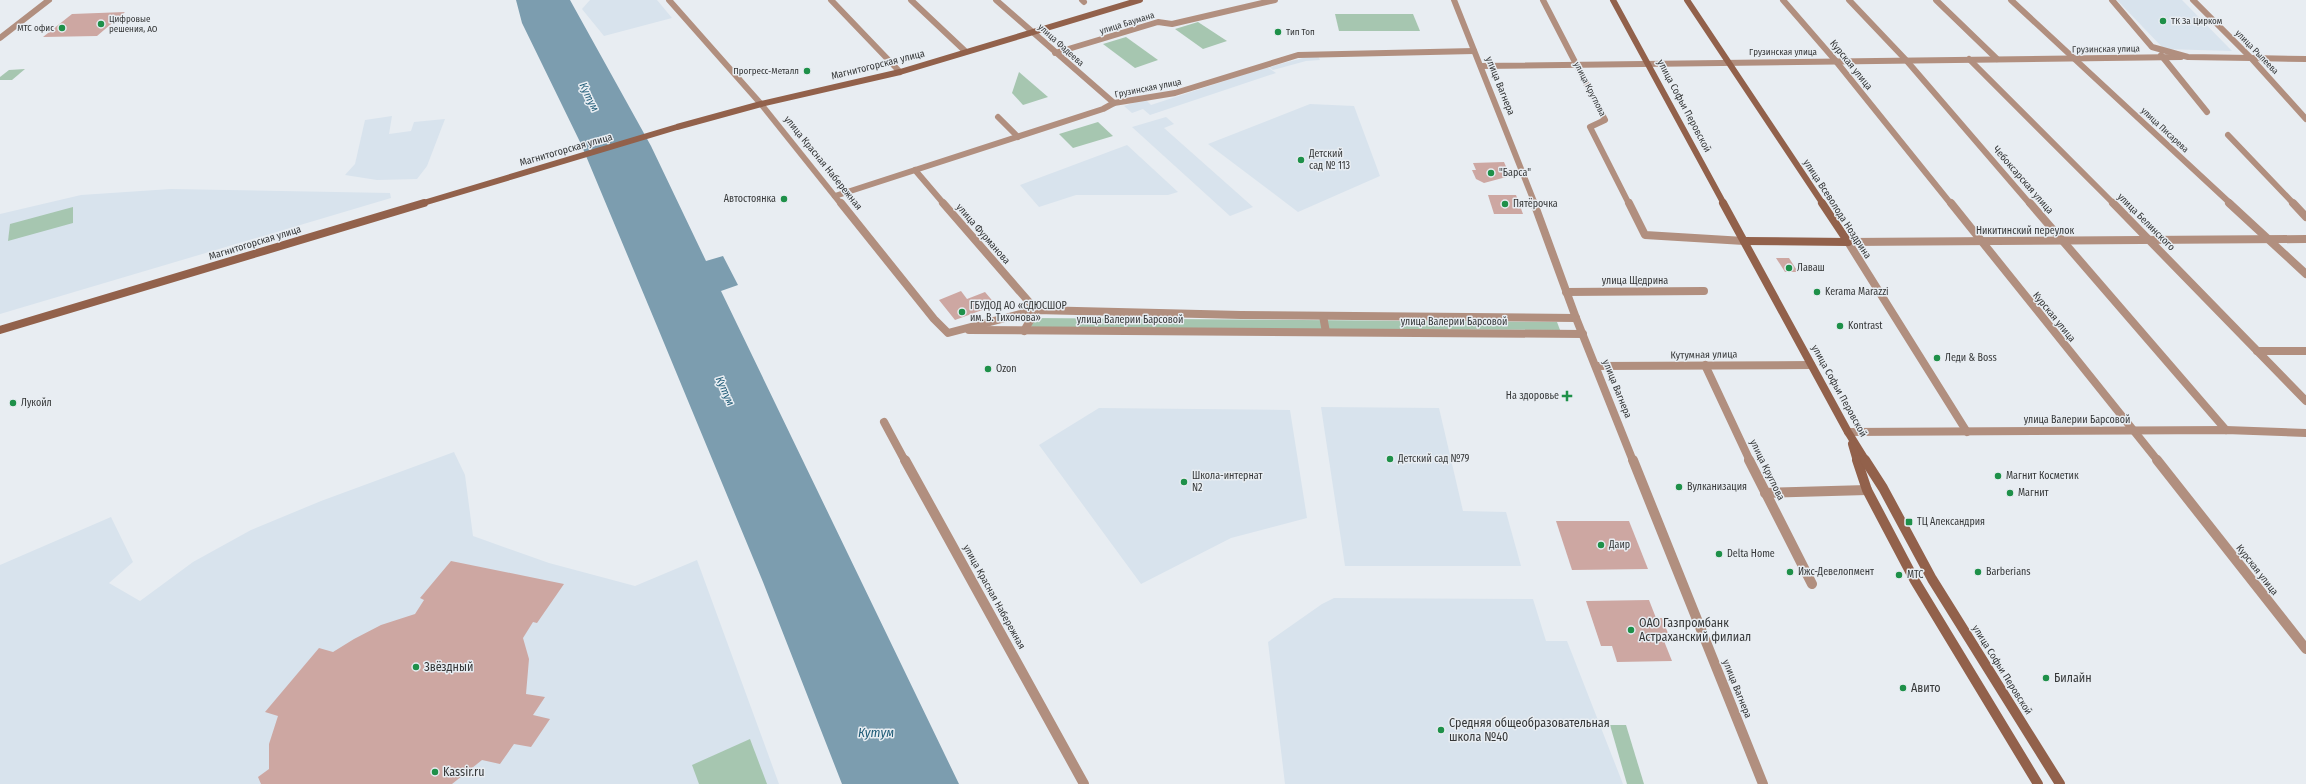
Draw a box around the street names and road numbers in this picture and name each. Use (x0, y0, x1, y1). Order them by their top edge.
street label: улица Баумана (1098, 10, 1156, 36)
street label: улица Фадеева (1036, 22, 1086, 68)
street label: улица Рылеева (2233, 28, 2281, 77)
street label: Курская улица (1827, 37, 1875, 93)
street label: Грузинская улица (2072, 43, 2141, 55)
street label: Грузинская улица (1749, 47, 1818, 57)
street label: Магнитогорская улица (830, 48, 926, 82)
street label: улица Вагнера (1483, 55, 1517, 117)
street label: улица Софьи Перовской (1654, 58, 1714, 154)
street label: улица Круглова (1572, 60, 1608, 118)
street label: Грузинская улица (1114, 76, 1183, 99)
street label: улица Писарева (2139, 105, 2191, 155)
street label: улица Красная Набережная (781, 114, 865, 212)
street label: Магнитогорская улица (518, 131, 614, 169)
street label: Чебоксарская улица (1990, 144, 2056, 216)
street label: улица Всеволода Ноздрина (1800, 157, 1874, 261)
street label: улица Белинского (2115, 191, 2177, 253)
street label: улица Фурманова (954, 201, 1013, 267)
street label: Магнитогорская улица (207, 223, 303, 263)
street label: Никитинский переулок (1976, 225, 2074, 237)
street label: улица Щедрина (1602, 275, 1668, 287)
street label: Курская улица (2030, 289, 2078, 345)
street label: улица Валерии Барсовой (1077, 314, 1183, 326)
street label: улица Валерии Барсовой (1401, 316, 1507, 328)
street label: улица Софьи Перовской (1809, 343, 1869, 439)
street label: Кутумная улица (1670, 348, 1738, 362)
street label: улица Вагнера (1600, 358, 1634, 420)
street label: улица Валерии Барсовой (2024, 414, 2130, 426)
street label: улица Круглова (1747, 438, 1787, 502)
street label: Курская улица (2233, 542, 2281, 598)
street label: улица Красная Набережная (960, 543, 1028, 651)
street label: улица Софьи Перовской (1970, 623, 2034, 717)
street label: улица Вагнера (1720, 658, 1754, 720)

